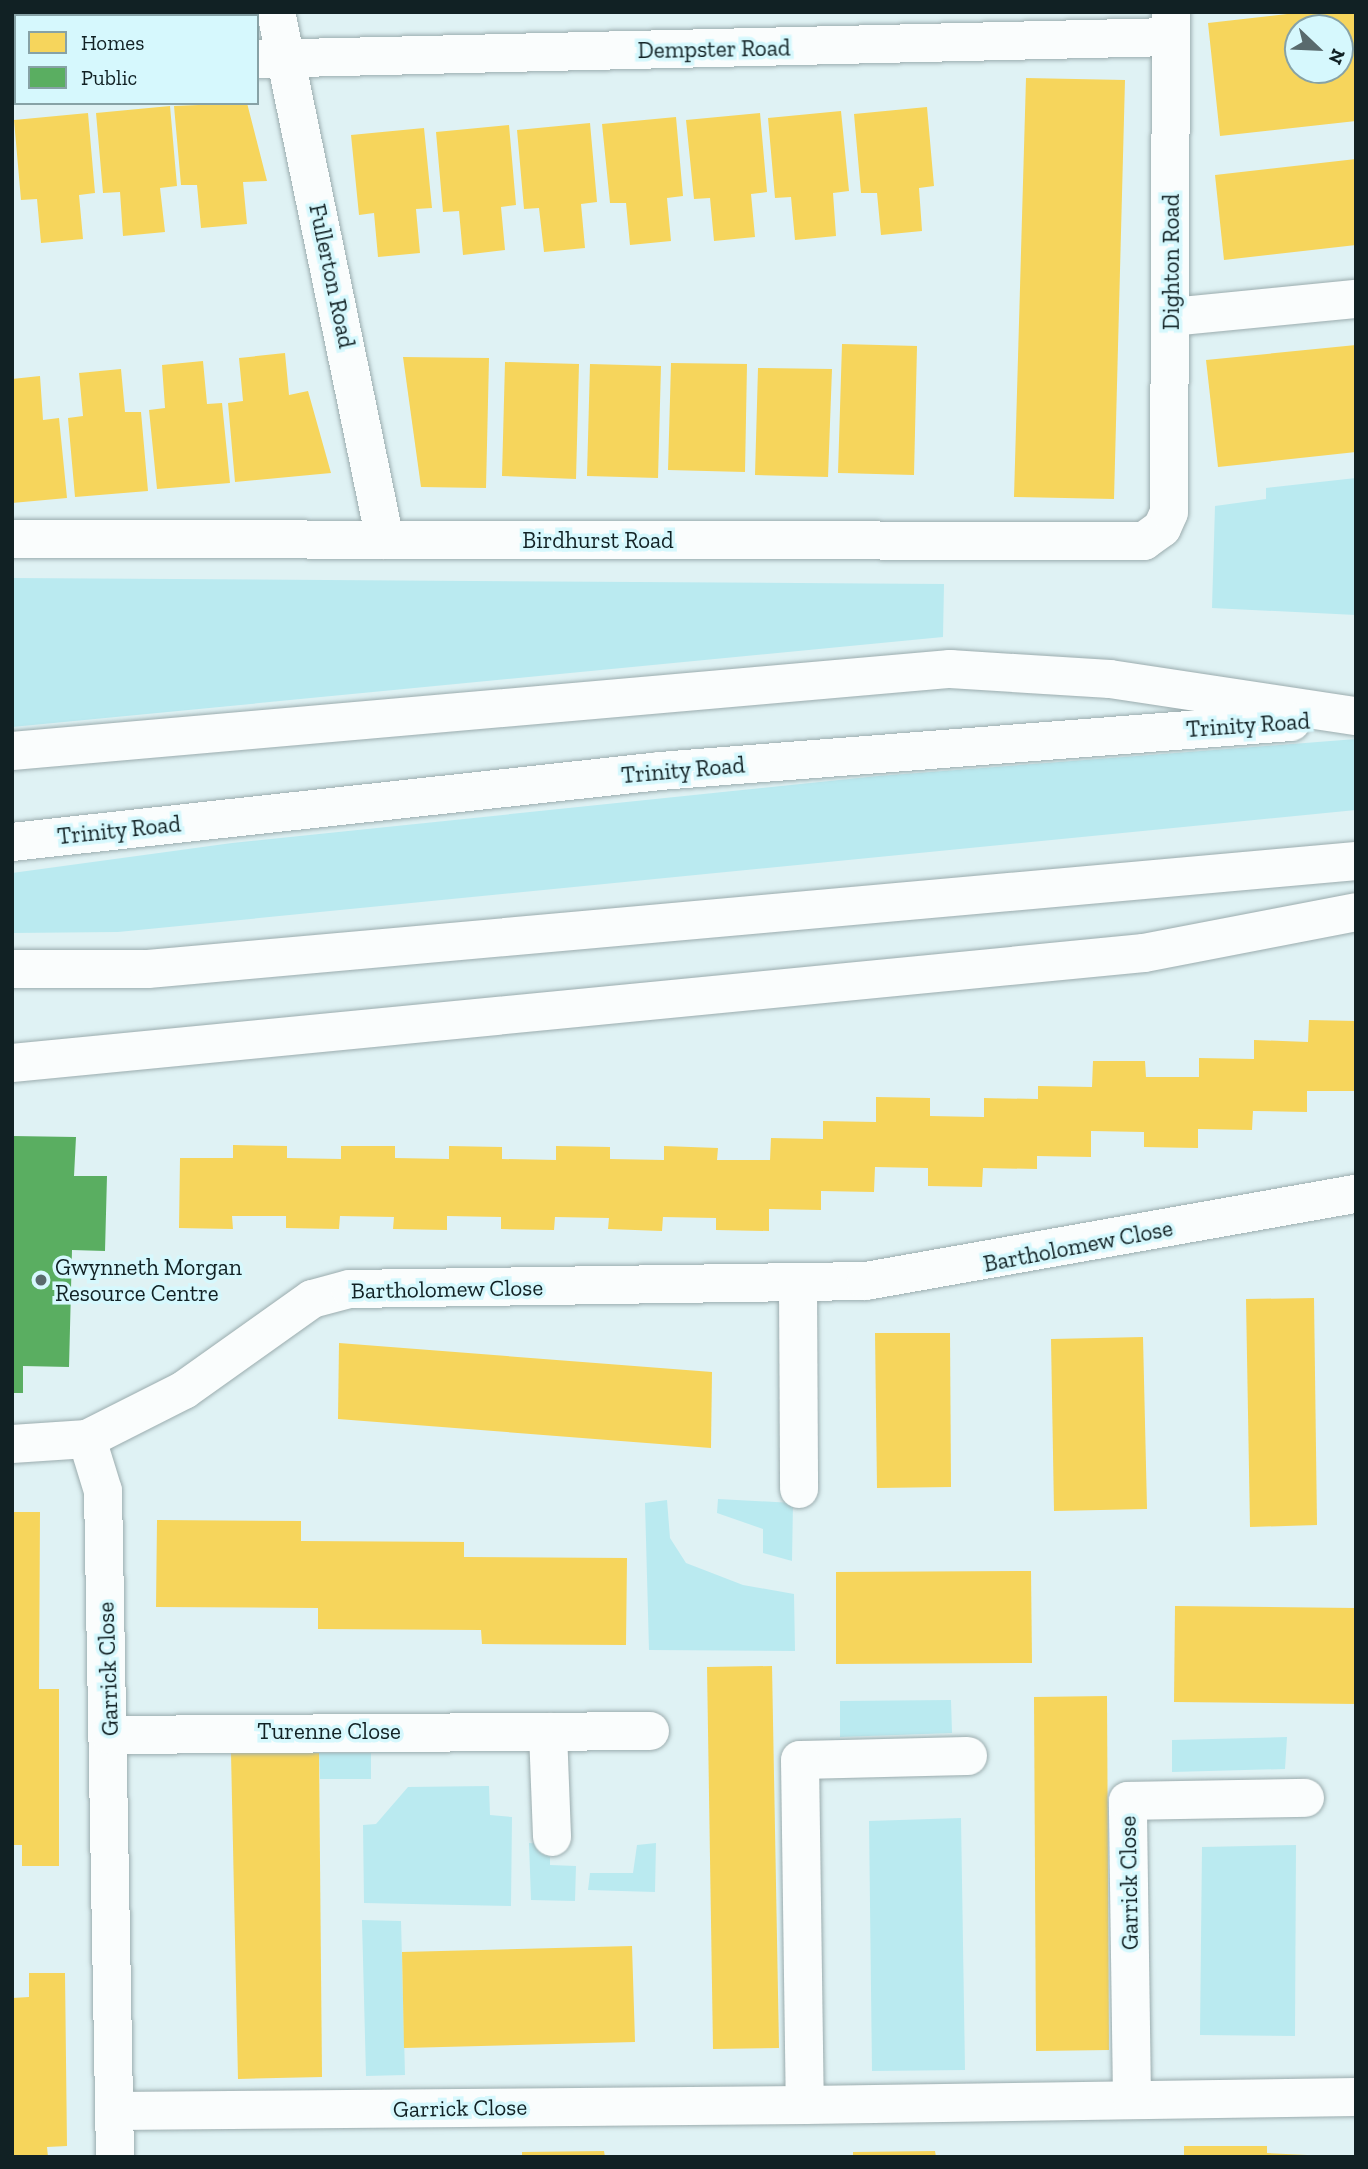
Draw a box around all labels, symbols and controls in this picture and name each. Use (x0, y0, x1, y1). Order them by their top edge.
legend (14, 14, 259, 105)
north arrow (1284, 14, 1354, 84)
text: Homes (81, 30, 144, 55)
street label: Dempster Road (637, 34, 791, 64)
text: N (1324, 45, 1350, 68)
text: Public (81, 65, 137, 90)
street label: Dighton Road (1157, 194, 1185, 330)
street label: Fullerton Road (303, 201, 361, 351)
street label: Birdhurst Road (522, 526, 674, 554)
street label: Trinity Road (1185, 707, 1311, 743)
street label: Trinity Road (620, 751, 746, 789)
street label: Trinity Road (56, 810, 182, 850)
street label: Bartholomew Close (981, 1214, 1175, 1278)
place label: Gwynneth Morgan Resource Centre (55, 1253, 242, 1307)
marker: Gwynneth Morgan Resource Centre (33, 1272, 49, 1288)
street label: Bartholomew Close (350, 1274, 544, 1304)
street label: Garrick Close (92, 1601, 124, 1737)
street label: Turenne Close (257, 1717, 401, 1745)
street label: Garrick Close (1114, 1816, 1144, 1950)
street label: Garrick Close (393, 2093, 527, 2123)

